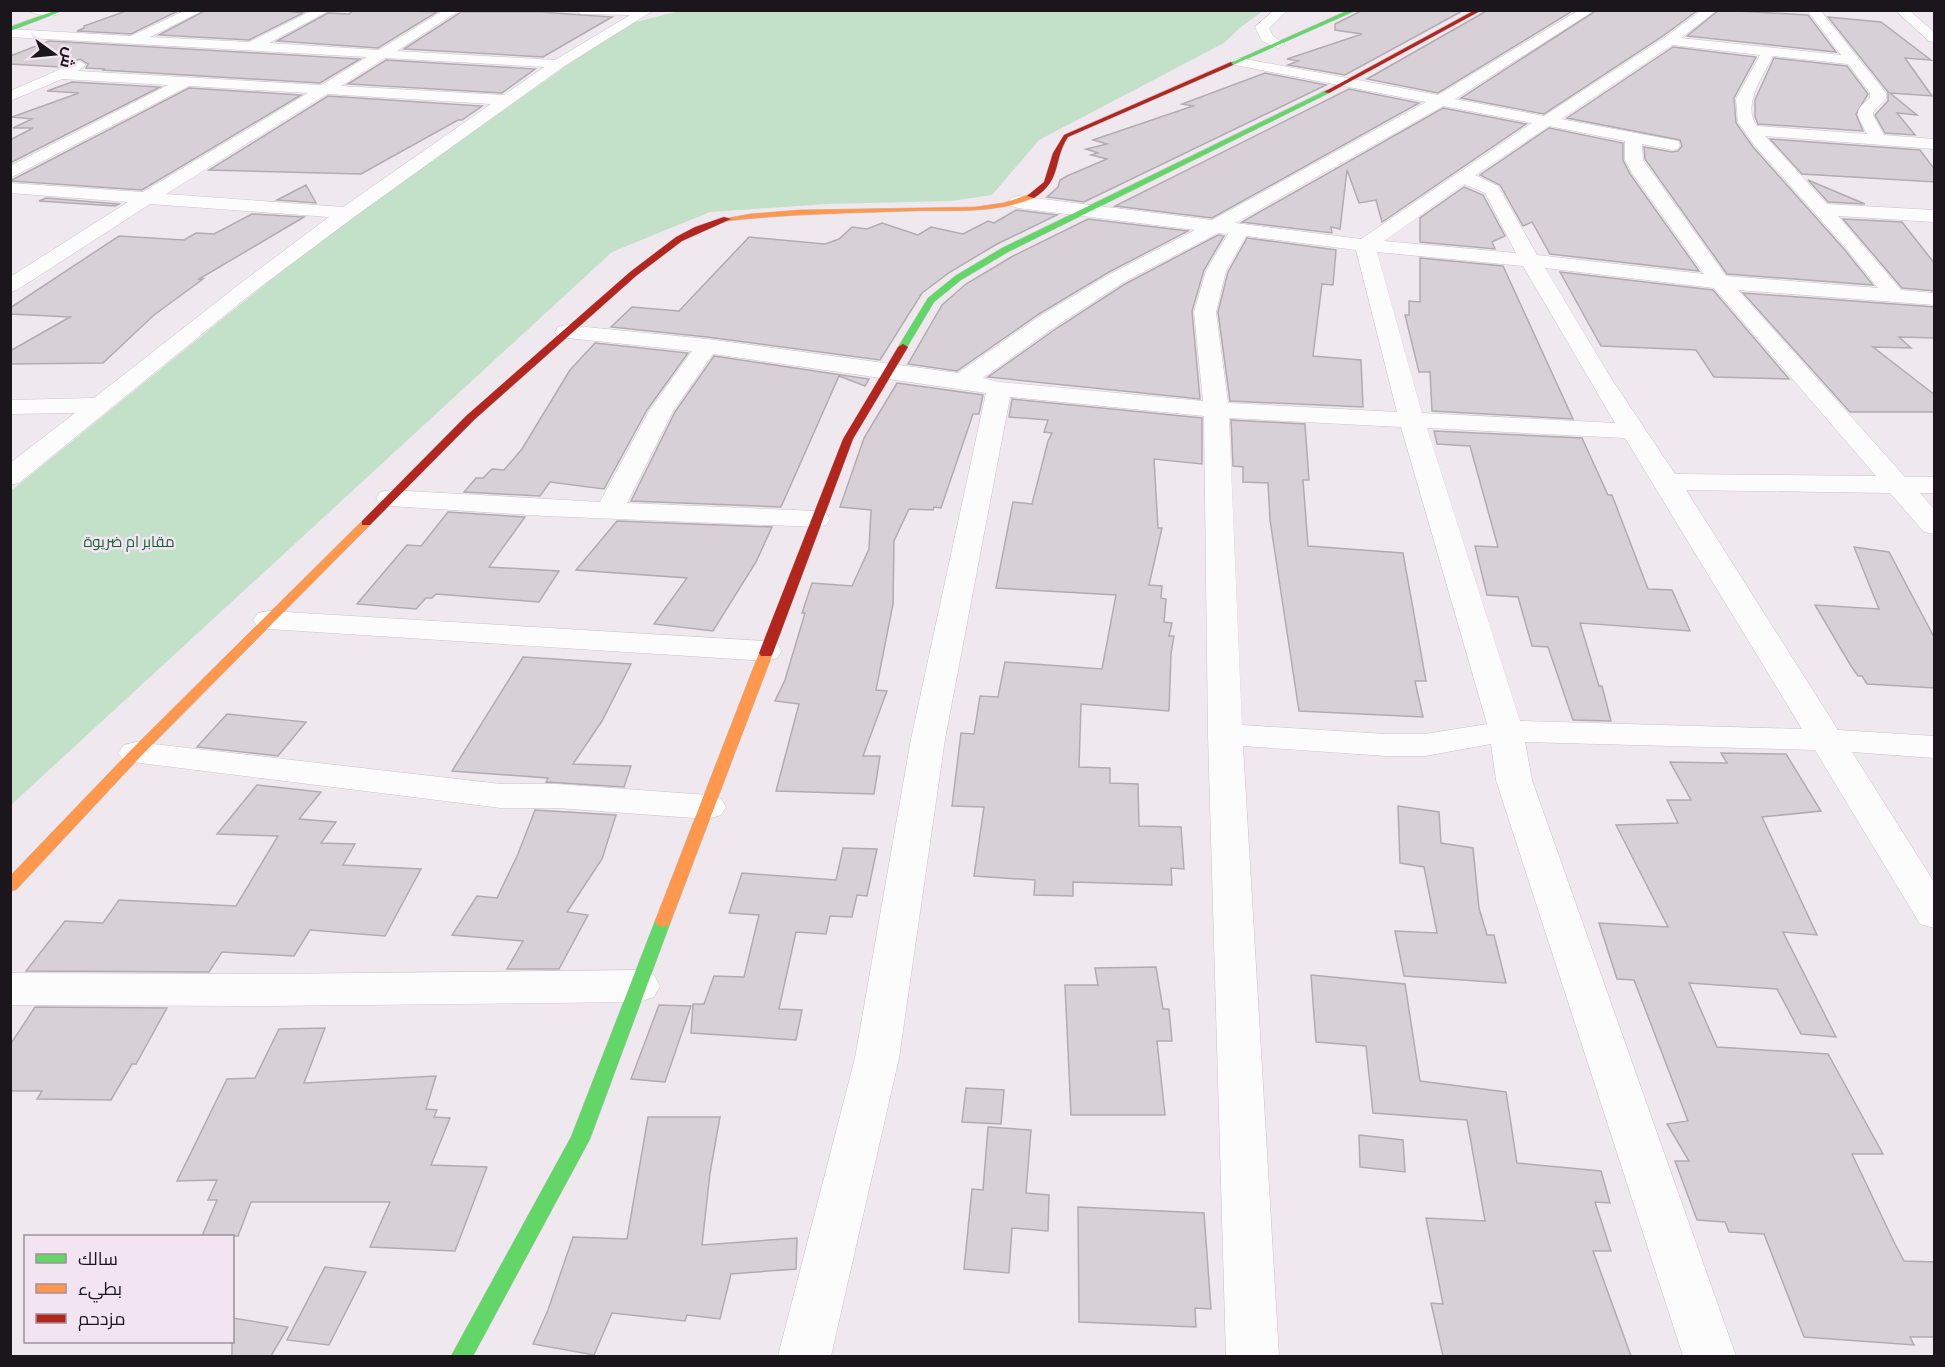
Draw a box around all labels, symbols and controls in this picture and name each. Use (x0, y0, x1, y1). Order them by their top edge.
north arrow (24, 24, 84, 84)
text: ش (54, 45, 83, 71)
park label: مقابر ام ضريوة (83, 530, 175, 553)
legend (24, 1235, 234, 1343)
text: سالك (78, 1245, 118, 1272)
text: بطيء (78, 1275, 122, 1303)
text: مزدحم (78, 1305, 126, 1332)

